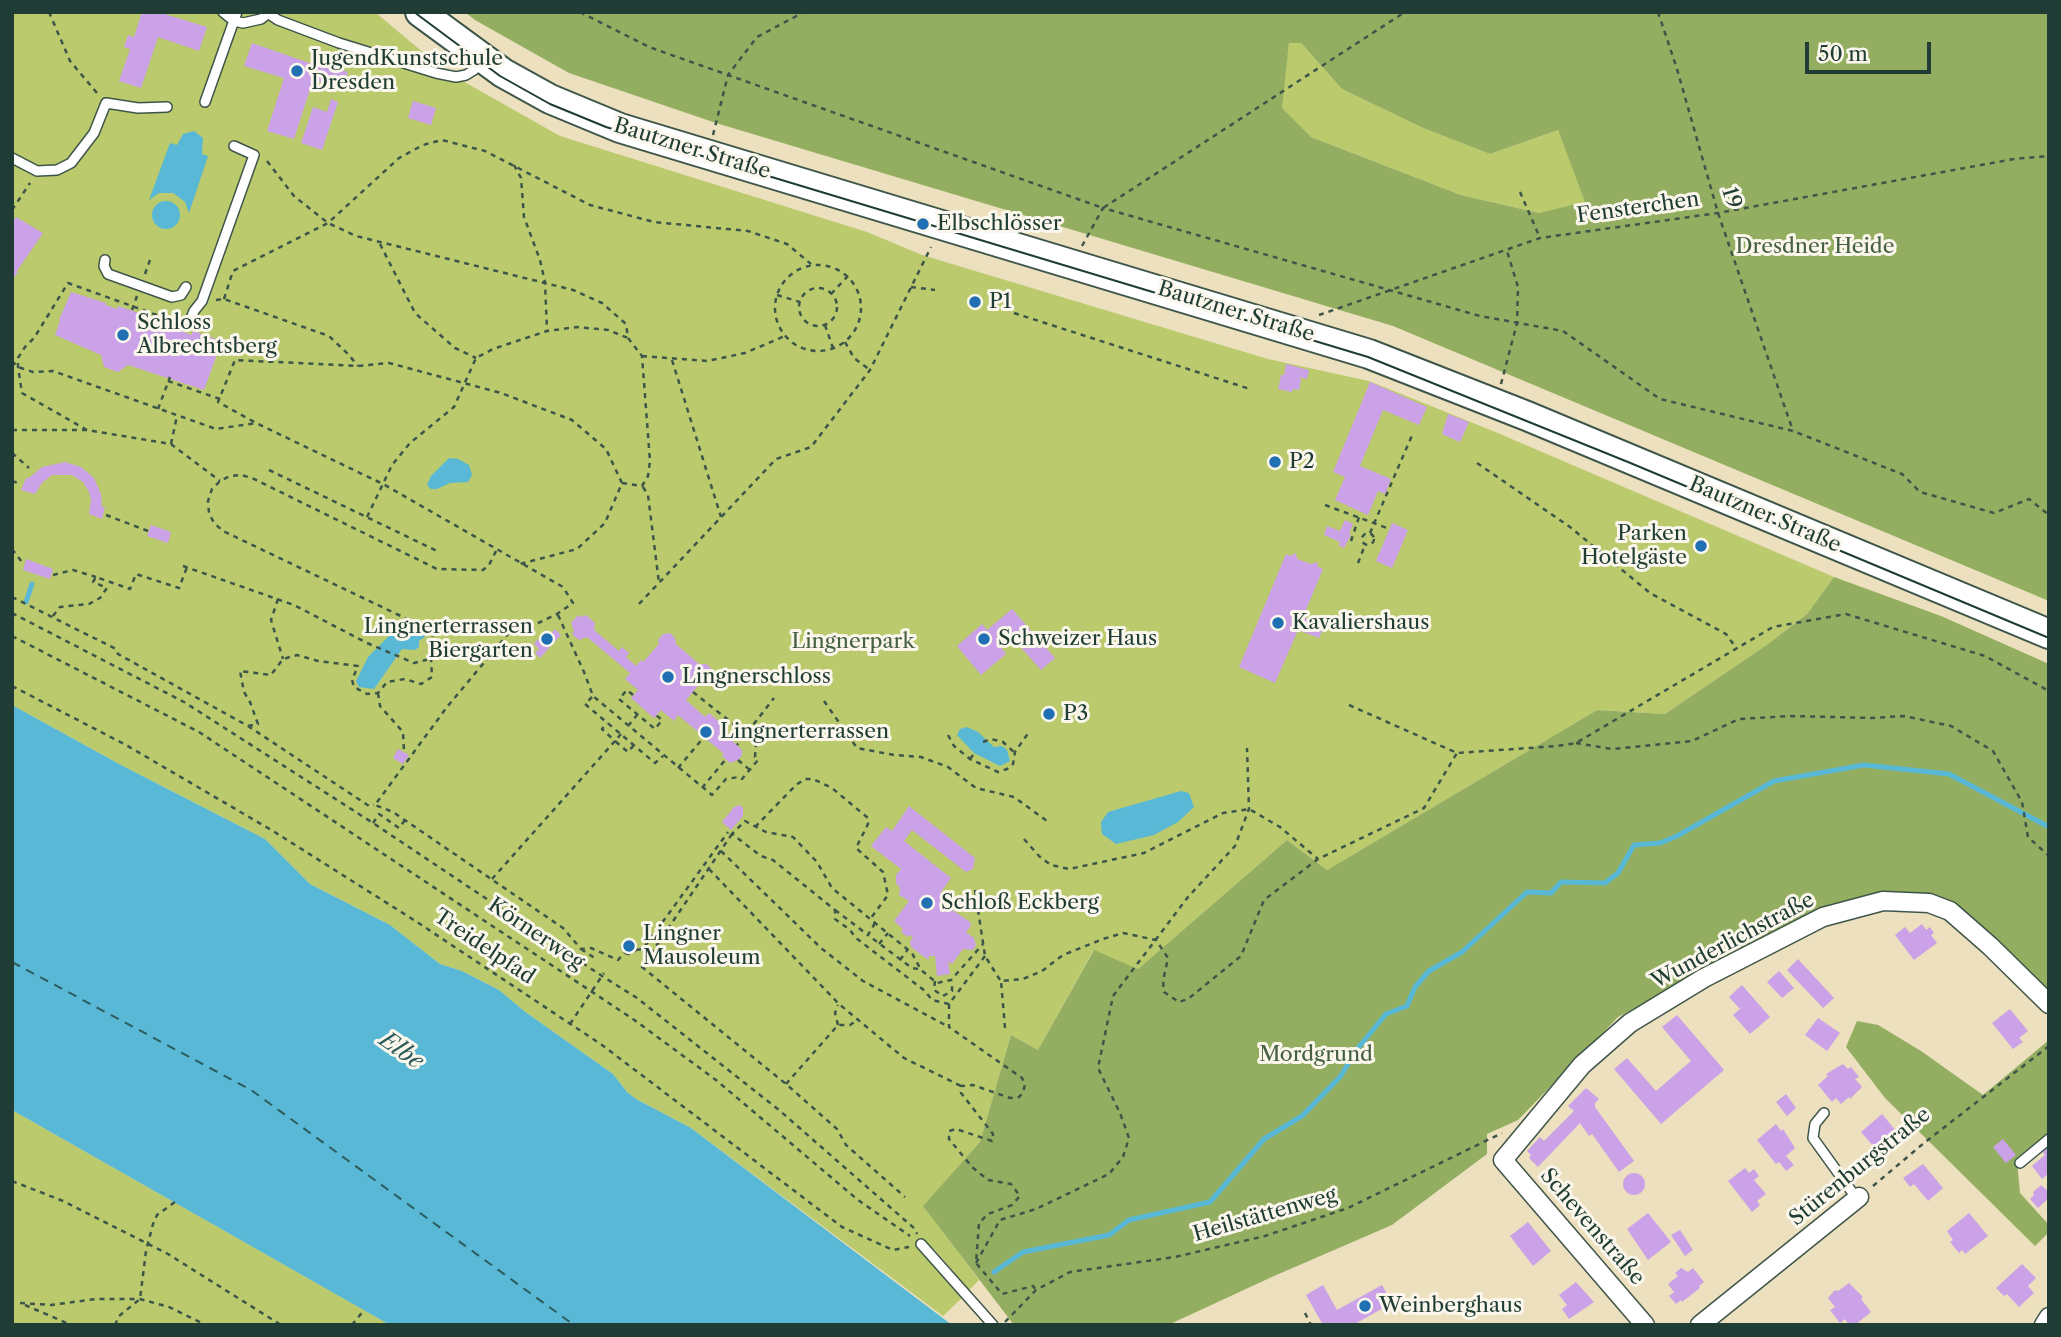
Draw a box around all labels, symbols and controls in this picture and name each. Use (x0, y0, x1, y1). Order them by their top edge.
scale bar (1809, 28, 1935, 72)
text: 50 m (1818, 41, 1868, 66)
place label: JugendKunstschule Dresden (311, 46, 503, 96)
marker: JugendKunstschule Dresden (289, 63, 305, 79)
street label: Bautzner Straße (611, 113, 773, 185)
street label: 19 (1716, 184, 1746, 212)
street label: Fensterchen (1575, 187, 1701, 229)
place label: Elbschlösser (937, 211, 1062, 237)
marker: Elbschlösser (915, 216, 931, 232)
park label: Dresdner Heide (1736, 234, 1894, 260)
street label: Bautzner Straße (1155, 276, 1317, 348)
place label: P1 (989, 289, 1012, 315)
marker: P1 (967, 294, 983, 310)
place label: Schloss Albrechtsberg (137, 310, 277, 360)
marker: Schloss Albrechtsberg (115, 327, 131, 343)
place label: P2 (1289, 449, 1315, 475)
marker: P2 (1267, 454, 1283, 470)
street label: Bautzner Straße (1685, 472, 1845, 558)
place label: Parken Hotelgäste (1581, 521, 1687, 571)
marker: Parken Hotelgäste (1693, 538, 1709, 554)
place label: Kavaliershaus (1292, 610, 1429, 636)
place label: Lingnerterrassen Biergarten (364, 614, 533, 664)
marker: Kavaliershaus (1270, 615, 1286, 631)
place label: Schweizer Haus (998, 626, 1157, 652)
park label: Lingnerpark (791, 629, 915, 655)
marker: Lingnerterrassen Biergarten (539, 631, 555, 647)
marker: Schweizer Haus (976, 631, 992, 647)
place label: Lingnerschloss (682, 664, 831, 690)
marker: Lingnerschloss (660, 669, 676, 685)
place label: P3 (1063, 701, 1088, 727)
marker: P3 (1041, 706, 1057, 722)
place label: Lingnerterrassen (720, 719, 889, 745)
marker: Lingnerterrassen (698, 724, 714, 740)
street label: Wunderlichstraße (1647, 887, 1819, 995)
place label: Schloß Eckberg (941, 890, 1099, 916)
street label: Körnerweg (483, 893, 589, 975)
marker: Schloß Eckberg (919, 895, 935, 911)
street label: Treidelpfad (429, 904, 539, 990)
place label: Lingner Mausoleum (643, 921, 761, 971)
marker: Lingner Mausoleum (621, 938, 637, 954)
water label: Elbe (374, 1026, 428, 1076)
park label: Mordgrund (1259, 1042, 1373, 1068)
street label: Stürenburgstraße (1784, 1102, 1936, 1232)
street label: Schevenstraße (1534, 1163, 1650, 1291)
street label: Heilstättenweg (1190, 1182, 1340, 1248)
place label: Weinberghaus (1379, 1293, 1522, 1319)
marker: Weinberghaus (1357, 1298, 1373, 1314)

